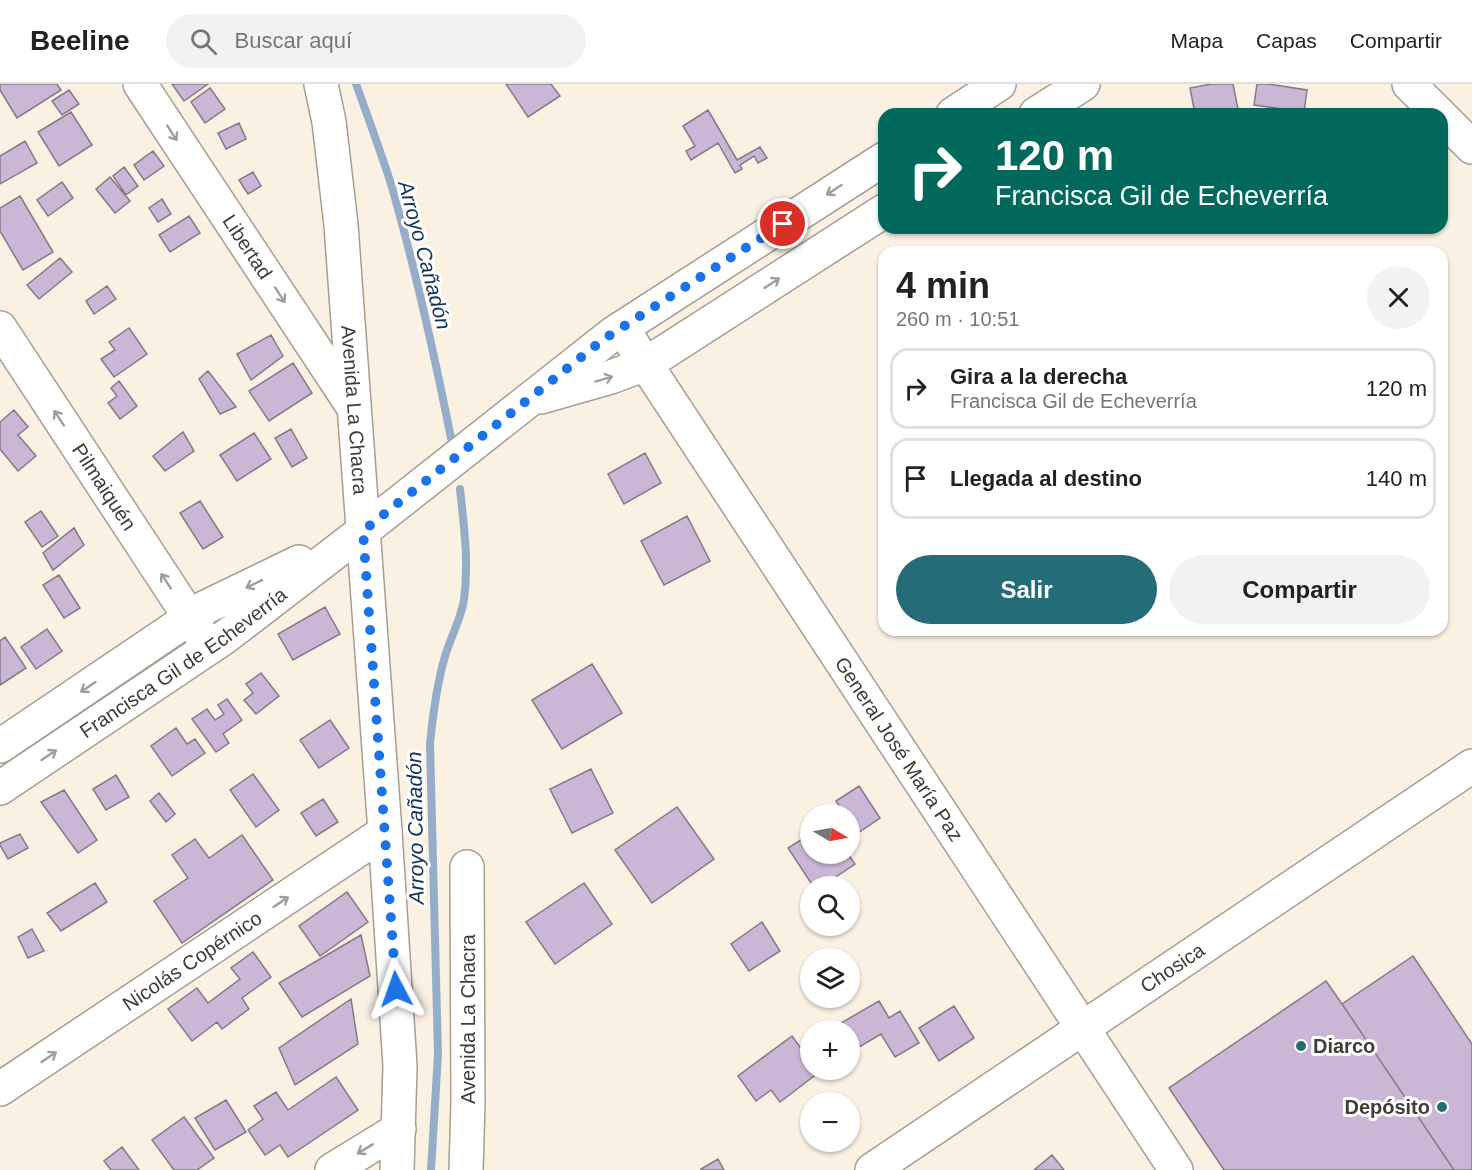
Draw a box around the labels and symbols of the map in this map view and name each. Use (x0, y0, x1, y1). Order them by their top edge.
one-way arrow (166, 124, 178, 141)
water label: Arroyo Cañadón (394, 176, 456, 332)
one-way arrow (826, 184, 843, 197)
pin (757, 198, 808, 249)
street label: Libertad (218, 210, 277, 283)
one-way arrow (763, 276, 780, 288)
one-way arrow (273, 287, 286, 304)
street label: Avenida La Chacra (337, 325, 372, 496)
one-way arrow (594, 373, 613, 384)
one-way arrow (53, 410, 65, 427)
street label: Pilmaiquén (68, 439, 141, 534)
one-way arrow (159, 573, 171, 590)
one-way arrow (245, 578, 263, 590)
street label: Francisca Gil de Echeverría (76, 582, 291, 742)
street label: General José María Paz (831, 653, 968, 845)
one-way arrow (81, 681, 97, 693)
one-way arrow (40, 749, 56, 761)
water label: Arroyo Cañadón (402, 751, 428, 907)
north arrow (800, 804, 860, 864)
one-way arrow (272, 896, 288, 908)
street label: Nicolás Copérnico (118, 907, 266, 1015)
street label: Avenida La Chacra (457, 933, 479, 1104)
street label: Chosica (1136, 938, 1209, 997)
position arrow (364, 957, 428, 1021)
place label: Diarco (1313, 1035, 1375, 1057)
marker: Diarco (1294, 1039, 1308, 1053)
one-way arrow (40, 1051, 56, 1063)
place label: Depósito (1344, 1096, 1430, 1118)
marker: Depósito (1435, 1100, 1449, 1114)
one-way arrow (357, 1144, 374, 1156)

